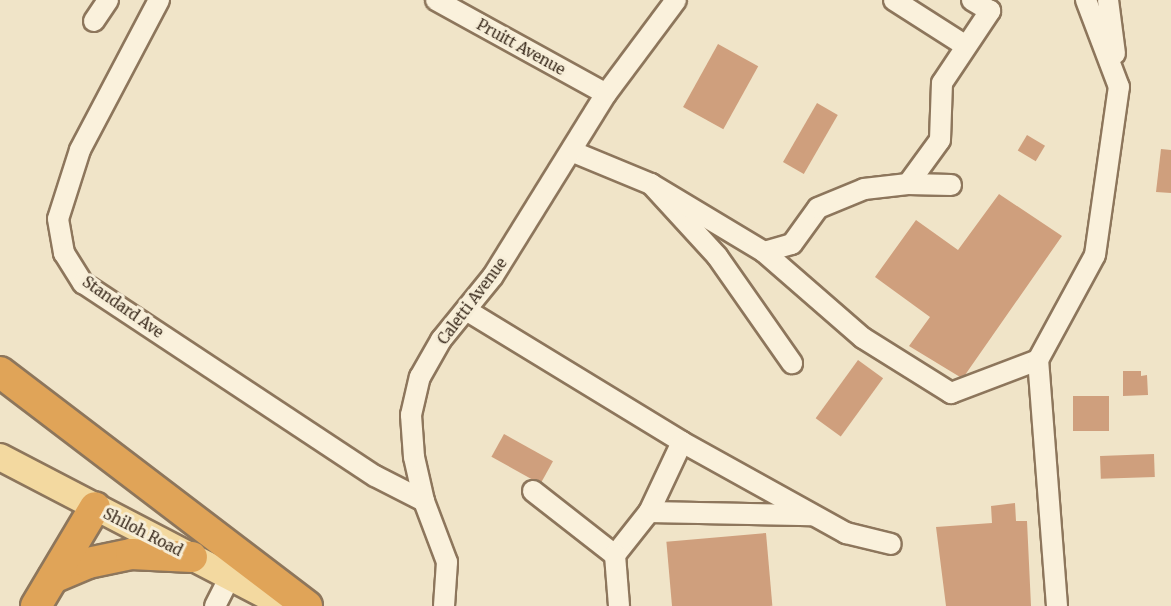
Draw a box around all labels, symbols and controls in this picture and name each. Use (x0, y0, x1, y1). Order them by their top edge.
street label: Pruitt Avenue (474, 15, 568, 79)
street label: Caletti Avenue (434, 254, 510, 348)
street label: Standard Ave (79, 272, 167, 342)
street label: Shiloh Road (100, 504, 186, 560)

